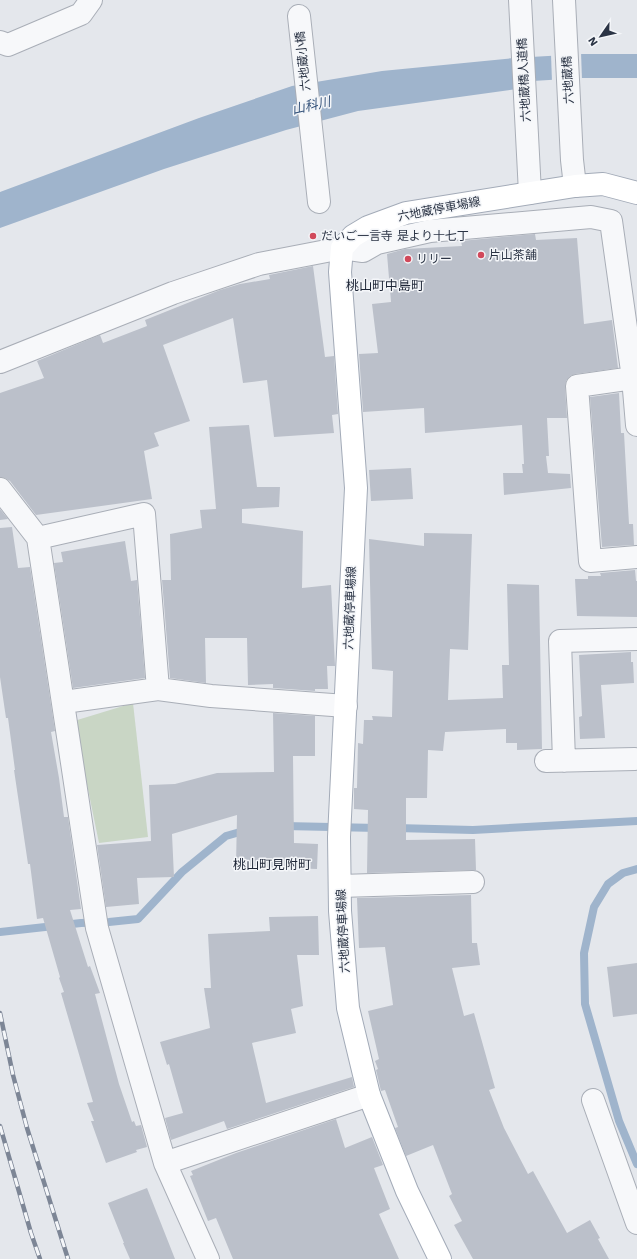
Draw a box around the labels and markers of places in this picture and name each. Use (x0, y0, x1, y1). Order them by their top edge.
place label: だいご一言寺 是より十七丁 (321, 229, 469, 243)
marker: だいご一言寺 是より十七丁 (308, 231, 318, 241)
place label: 片山茶舗 (489, 248, 537, 262)
marker: 片山茶舗 (476, 250, 486, 260)
place label: リリー (416, 252, 452, 266)
marker: リリー (403, 254, 413, 264)

